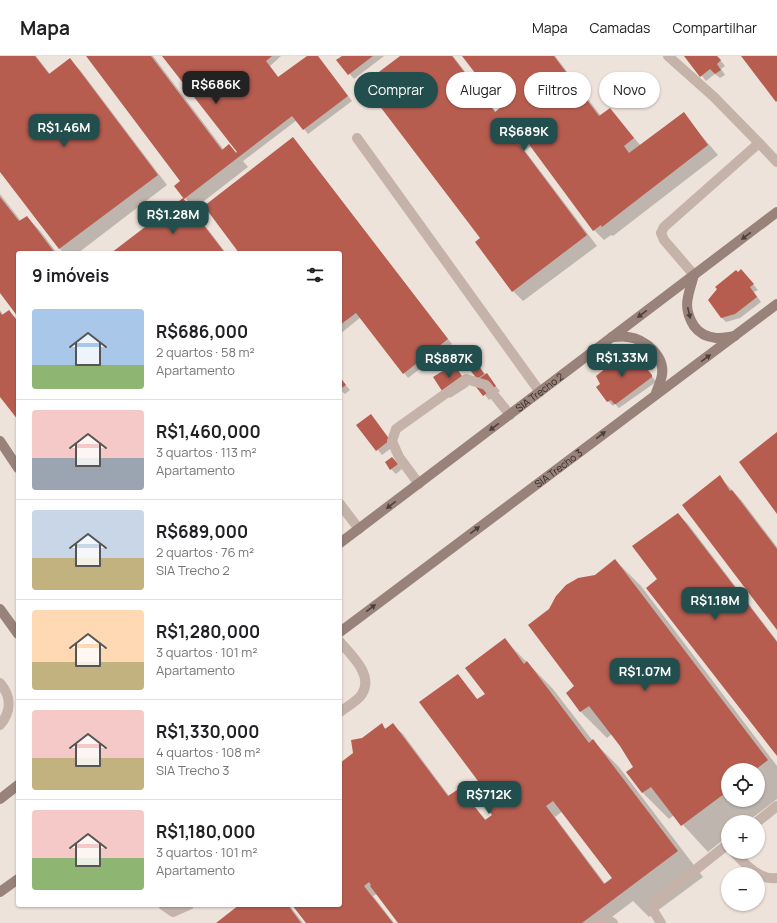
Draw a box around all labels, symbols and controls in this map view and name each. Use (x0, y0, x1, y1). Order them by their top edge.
text: Mapa (20, 15, 70, 41)
text: Mapa (532, 18, 568, 37)
text: Camadas (590, 18, 650, 37)
text: Compartilhar (672, 18, 757, 37)
pin: R$686K (183, 71, 249, 105)
chip: Comprar (354, 72, 438, 108)
chip: Alugar (446, 72, 516, 108)
chip: Filtros (524, 72, 591, 108)
chip: Novo (599, 72, 660, 108)
text: R$686K (191, 75, 241, 93)
pin: R$1.46M (27, 114, 101, 148)
text: R$1.46M (38, 118, 90, 136)
pin: R$689K (491, 118, 557, 152)
text: R$689K (499, 122, 549, 140)
pin: R$1.28M (136, 201, 210, 235)
text: R$1.28M (147, 205, 199, 223)
one-way arrow (741, 231, 751, 239)
text: 9 imóveis (32, 264, 109, 287)
icon: filters (304, 264, 326, 286)
one-way arrow (686, 307, 692, 319)
one-way arrow (637, 310, 648, 318)
text: R$686,000 (156, 320, 248, 343)
icon: home (64, 325, 112, 373)
text: 2 quartos · 58 m² (156, 343, 255, 361)
pin: R$1.33M (585, 344, 659, 378)
pin: R$887K (416, 345, 482, 379)
text: R$1.33M (596, 348, 648, 366)
text: R$887K (425, 349, 473, 367)
one-way arrow (700, 353, 711, 362)
text: Apartamento (156, 361, 235, 379)
street label: SIA Trecho 2 (512, 369, 566, 415)
text: R$1,460,000 (156, 420, 261, 443)
one-way arrow (489, 423, 500, 431)
icon: home (64, 426, 112, 474)
one-way arrow (596, 431, 607, 439)
text: 3 quartos · 113 m² (156, 443, 257, 461)
street label: SIA Trecho 3 (531, 446, 585, 491)
text: Apartamento (156, 461, 235, 479)
one-way arrow (385, 501, 396, 509)
text: R$689,000 (156, 520, 248, 543)
icon: home (64, 526, 112, 574)
one-way arrow (470, 526, 480, 534)
text: 2 quartos · 76 m² (156, 543, 254, 561)
text: SIA Trecho 2 (156, 561, 230, 579)
pin: R$1.18M (678, 587, 752, 621)
text: R$1.18M (690, 591, 740, 609)
one-way arrow (366, 604, 377, 612)
text: R$1,280,000 (156, 620, 260, 643)
icon: home (64, 626, 112, 674)
text: 3 quartos · 101 m² (156, 643, 258, 661)
pin: R$1.07M (608, 658, 682, 692)
text: Apartamento (156, 661, 235, 679)
text: R$1.07M (619, 662, 671, 680)
text: R$1,330,000 (156, 720, 260, 743)
icon: home (64, 726, 112, 774)
text: 4 quartos · 108 m² (156, 743, 261, 761)
text: SIA Trecho 3 (156, 761, 230, 779)
map controls (721, 763, 765, 911)
button: locate (721, 763, 765, 807)
pin: R$712K (456, 781, 522, 815)
text: R$712K (466, 785, 512, 803)
button: + (721, 815, 765, 859)
text: R$1,180,000 (156, 820, 256, 843)
icon: home (64, 826, 112, 874)
text: 3 quartos · 101 m² (156, 843, 258, 861)
text: Apartamento (156, 861, 235, 879)
button: − (721, 867, 765, 911)

